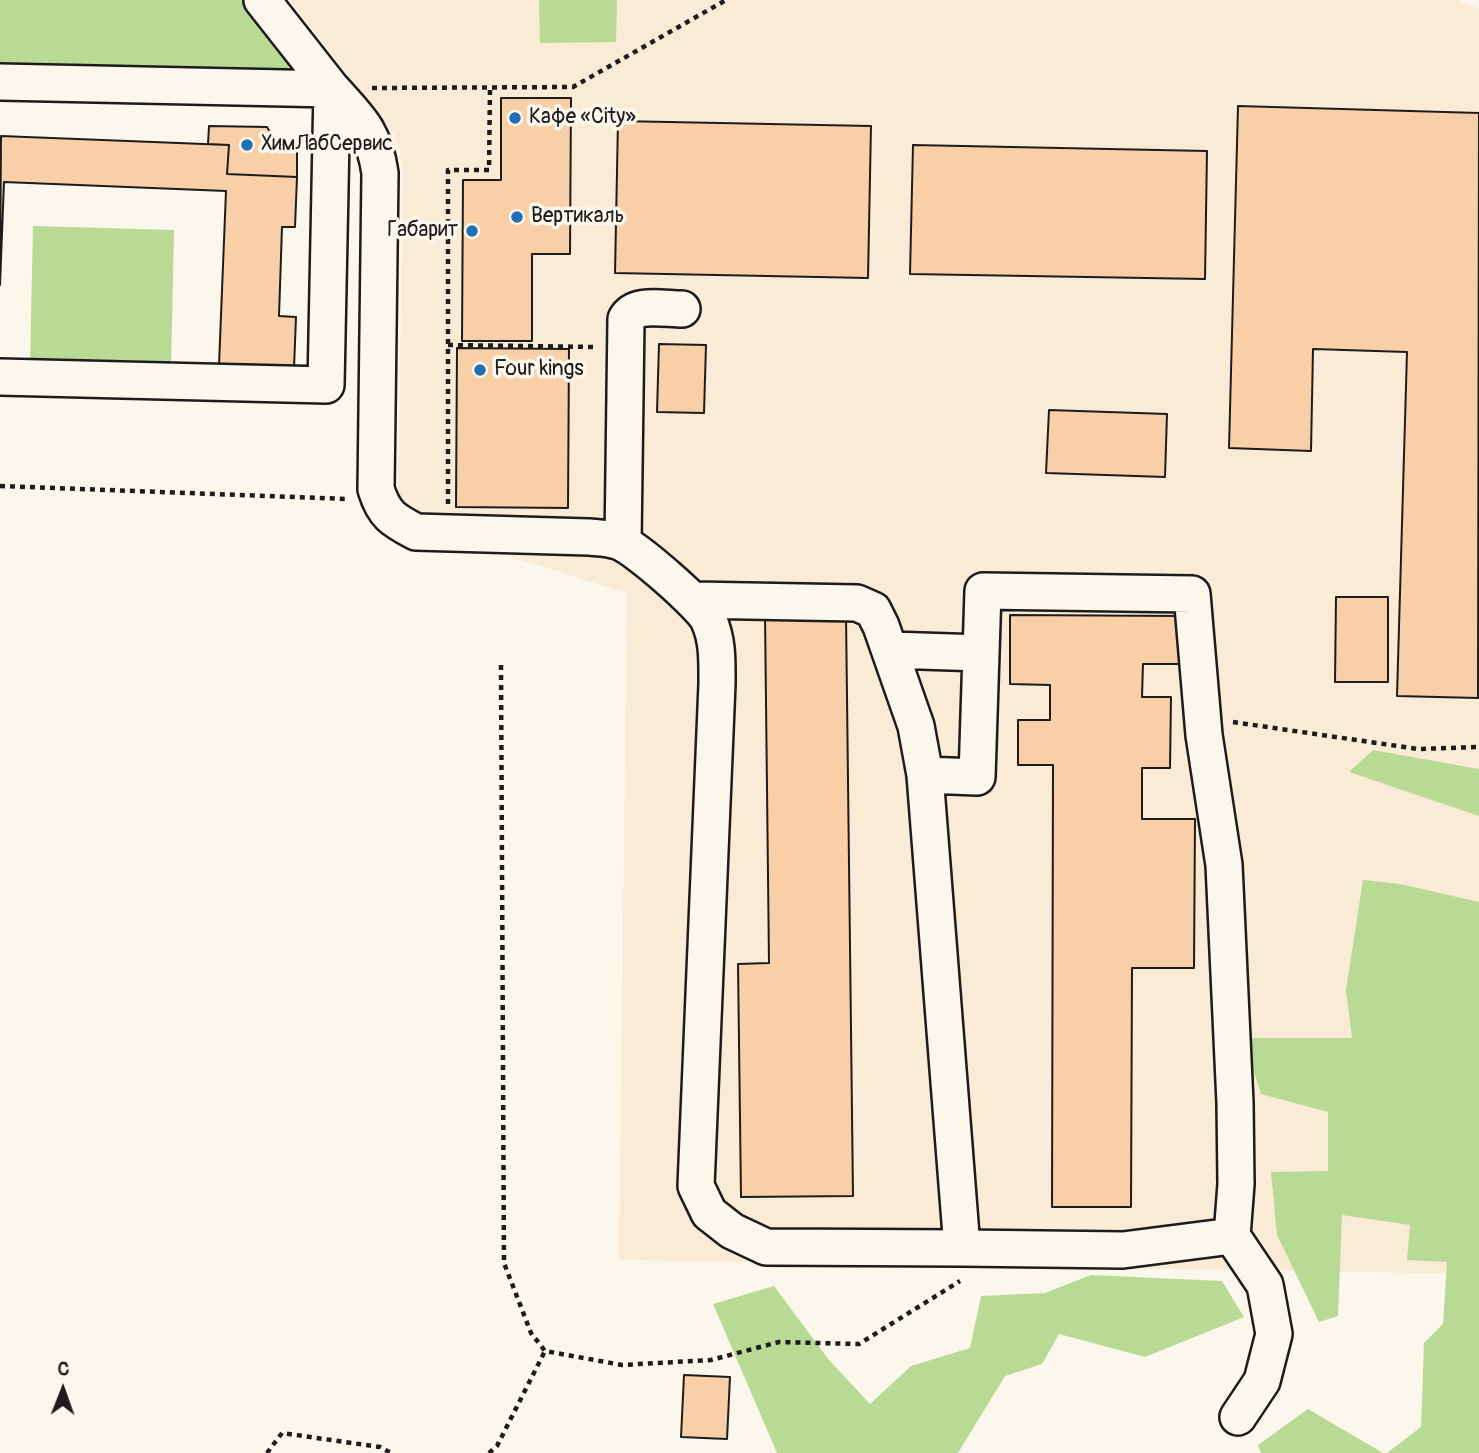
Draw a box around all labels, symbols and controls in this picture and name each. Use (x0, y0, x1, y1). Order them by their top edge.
place label: Кафе «City» (529, 105, 636, 131)
marker: Кафе «City» (507, 110, 523, 126)
place label: ХимЛабСервис (261, 132, 393, 158)
marker: ХимЛабСервис (239, 137, 255, 153)
place label: Вертикаль (531, 204, 624, 230)
marker: Вертикаль (509, 209, 525, 225)
place label: Габарит (387, 218, 458, 244)
marker: Габарит (464, 223, 480, 239)
place label: Four kings (494, 357, 584, 383)
marker: Four kings (472, 362, 488, 378)
north arrow (28, 1355, 98, 1425)
text: С (57, 1357, 69, 1381)

